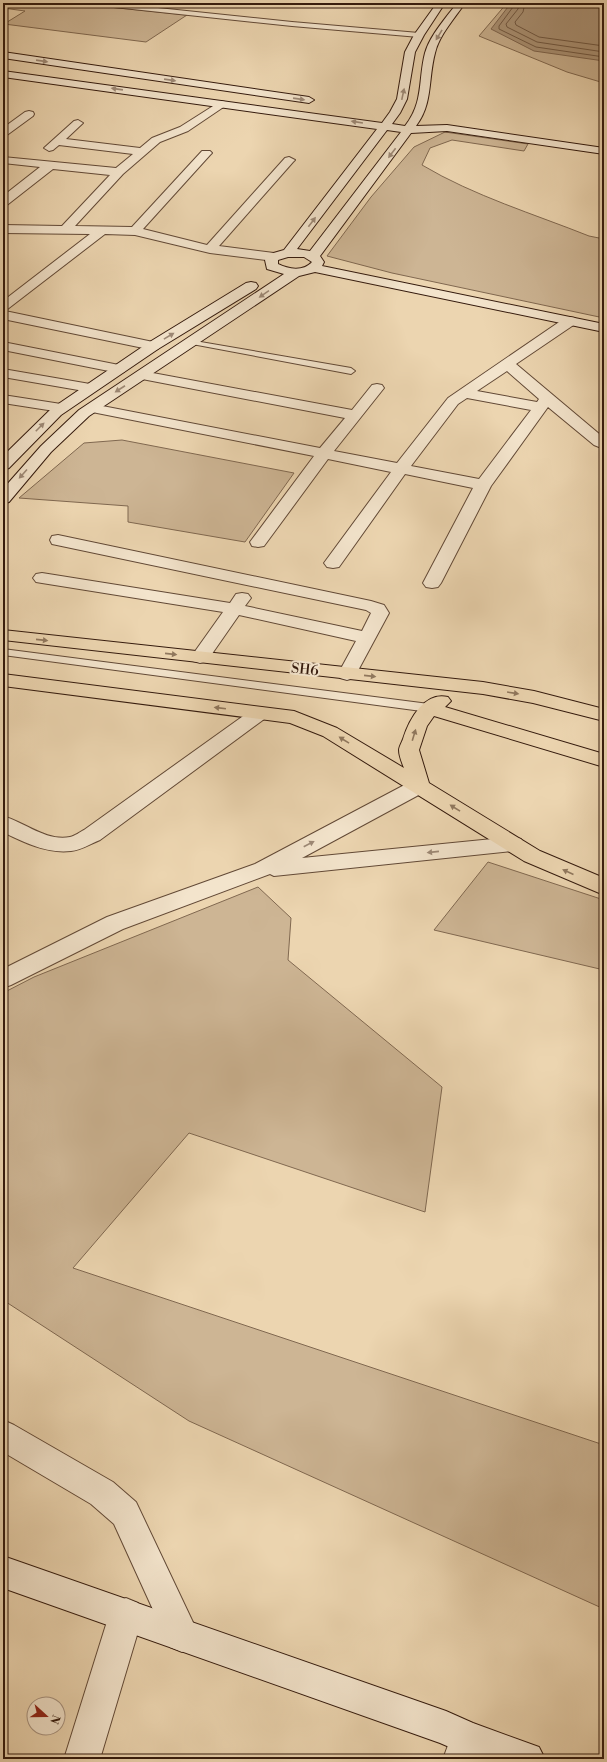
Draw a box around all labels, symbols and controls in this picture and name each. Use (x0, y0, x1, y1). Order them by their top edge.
one-way arrow (436, 29, 443, 41)
one-way arrow (36, 58, 48, 64)
one-way arrow (164, 77, 176, 83)
one-way arrow (111, 86, 123, 92)
one-way arrow (400, 88, 406, 100)
one-way arrow (293, 96, 305, 102)
one-way arrow (351, 119, 363, 125)
one-way arrow (387, 147, 396, 158)
one-way arrow (307, 217, 315, 227)
one-way arrow (259, 290, 269, 298)
one-way arrow (164, 332, 174, 340)
one-way arrow (115, 385, 126, 393)
one-way arrow (35, 422, 45, 432)
one-way arrow (19, 469, 28, 479)
one-way arrow (36, 636, 48, 643)
one-way arrow (165, 651, 177, 657)
street label: SH6 (290, 660, 320, 680)
one-way arrow (364, 673, 376, 679)
one-way arrow (507, 690, 519, 696)
one-way arrow (214, 705, 226, 711)
one-way arrow (411, 729, 417, 741)
one-way arrow (338, 737, 350, 744)
one-way arrow (449, 805, 461, 812)
one-way arrow (304, 841, 315, 848)
one-way arrow (427, 849, 439, 856)
one-way arrow (563, 869, 574, 875)
north arrow (26, 1696, 66, 1736)
text: N (46, 1713, 62, 1726)

